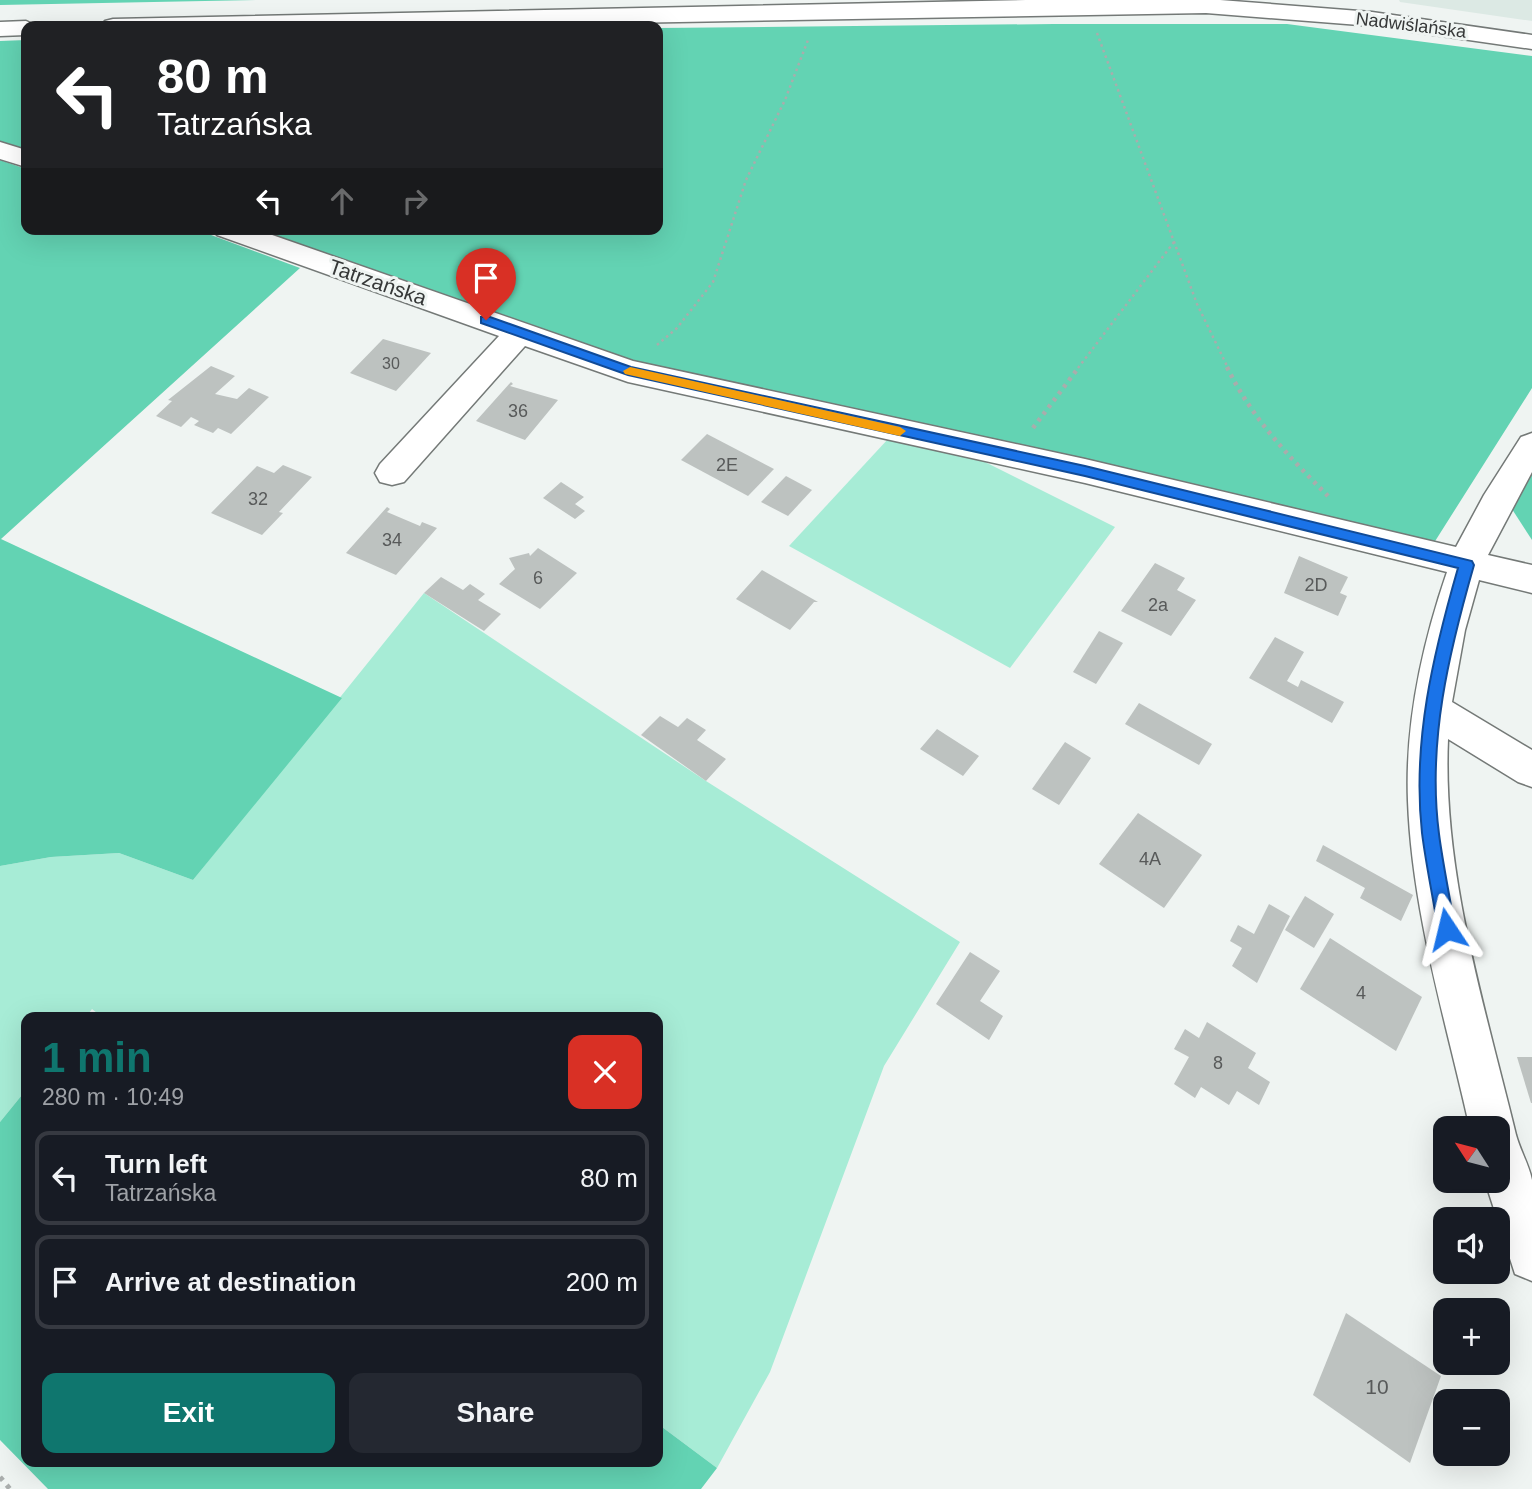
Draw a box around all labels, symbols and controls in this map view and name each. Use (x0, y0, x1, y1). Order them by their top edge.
street label: Nadwiślańska (1355, 8, 1468, 42)
icon: left (42, 49, 133, 140)
text: 80 m (157, 49, 269, 103)
text: Tatrzańska (157, 106, 312, 142)
icon: left (250, 182, 288, 220)
icon: ahead (323, 182, 361, 220)
icon: right (396, 182, 434, 220)
pin (456, 248, 516, 320)
street label: Tatrzańska (326, 255, 430, 310)
icon: arrive (467, 259, 505, 297)
house number: 30 (382, 355, 400, 372)
house number: 36 (508, 401, 528, 421)
house number: 2E (716, 455, 738, 475)
house number: 32 (248, 489, 268, 509)
house number: 34 (382, 530, 402, 550)
house number: 6 (533, 568, 543, 588)
house number: 2D (1304, 575, 1328, 595)
house number: 2a (1148, 595, 1169, 615)
house number: 4A (1139, 849, 1161, 869)
position arrow (1410, 892, 1484, 966)
house number: 4 (1356, 983, 1366, 1003)
text: 1 min (42, 1034, 152, 1081)
button: close (568, 1035, 642, 1109)
house number: 8 (1213, 1053, 1223, 1073)
text: 280 m · 10:49 (42, 1084, 184, 1110)
north arrow (1433, 1116, 1510, 1194)
map controls (1433, 1116, 1510, 1466)
text: Turn left (105, 1149, 207, 1179)
icon: left (46, 1159, 84, 1197)
text: 80 m (580, 1163, 638, 1193)
text: Tatrzańska (105, 1180, 216, 1206)
button: sound (1433, 1207, 1510, 1284)
icon: arrive (46, 1263, 84, 1301)
text: Arrive at destination (105, 1267, 356, 1297)
text: 200 m (566, 1267, 638, 1297)
button: + (1433, 1298, 1510, 1375)
button: Exit (42, 1373, 335, 1453)
button: Share (349, 1373, 642, 1453)
house number: 10 (1365, 1375, 1389, 1398)
button: − (1433, 1389, 1510, 1466)

